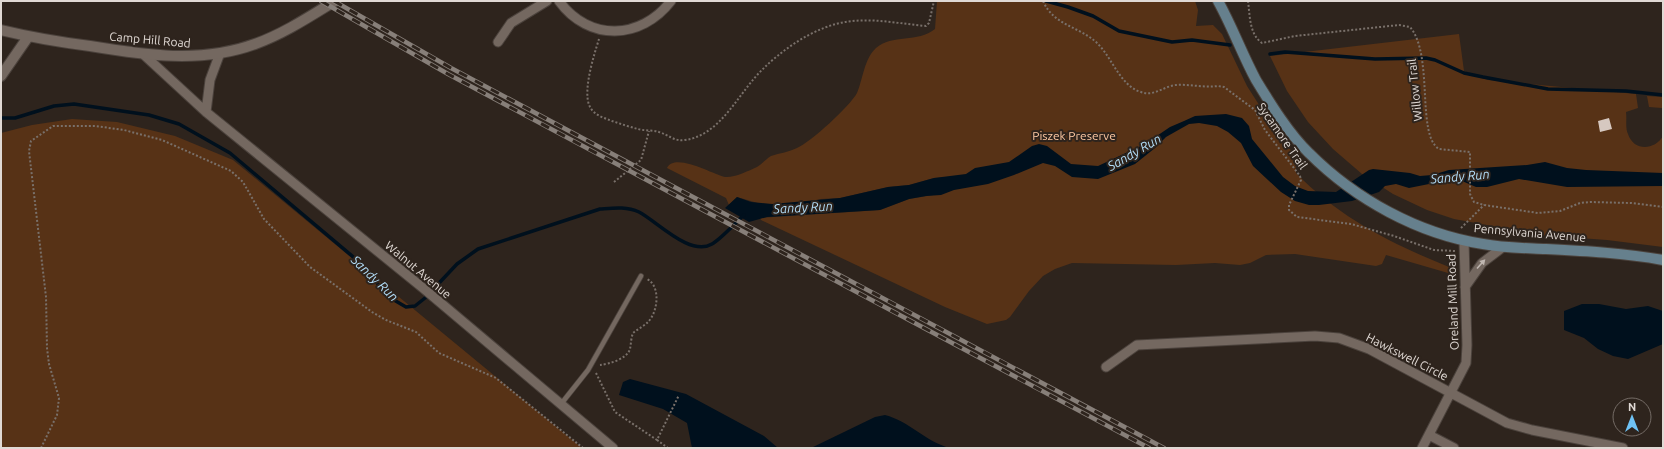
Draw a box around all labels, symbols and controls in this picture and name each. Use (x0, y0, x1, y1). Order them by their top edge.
street label: Camp Hill Road (109, 29, 191, 50)
street label: Willow Trail (1405, 58, 1424, 122)
street label: Sycamore Trail (1255, 100, 1310, 171)
park label: Piszek Preserve (1032, 129, 1116, 142)
water label: Sandy Run (1104, 131, 1163, 173)
water label: Sandy Run (1429, 166, 1490, 186)
water label: Sandy Run (772, 198, 833, 216)
street label: Pennsylvania Avenue (1473, 221, 1587, 244)
street label: Walnut Avenue (383, 238, 454, 301)
water label: Sandy Run (348, 252, 401, 304)
street label: Oreland Mill Road (1444, 254, 1461, 350)
one-way arrow (1477, 259, 1486, 270)
street label: Hawkswell Circle (1364, 330, 1450, 383)
north arrow (1612, 397, 1652, 437)
text: N (1628, 401, 1636, 413)

